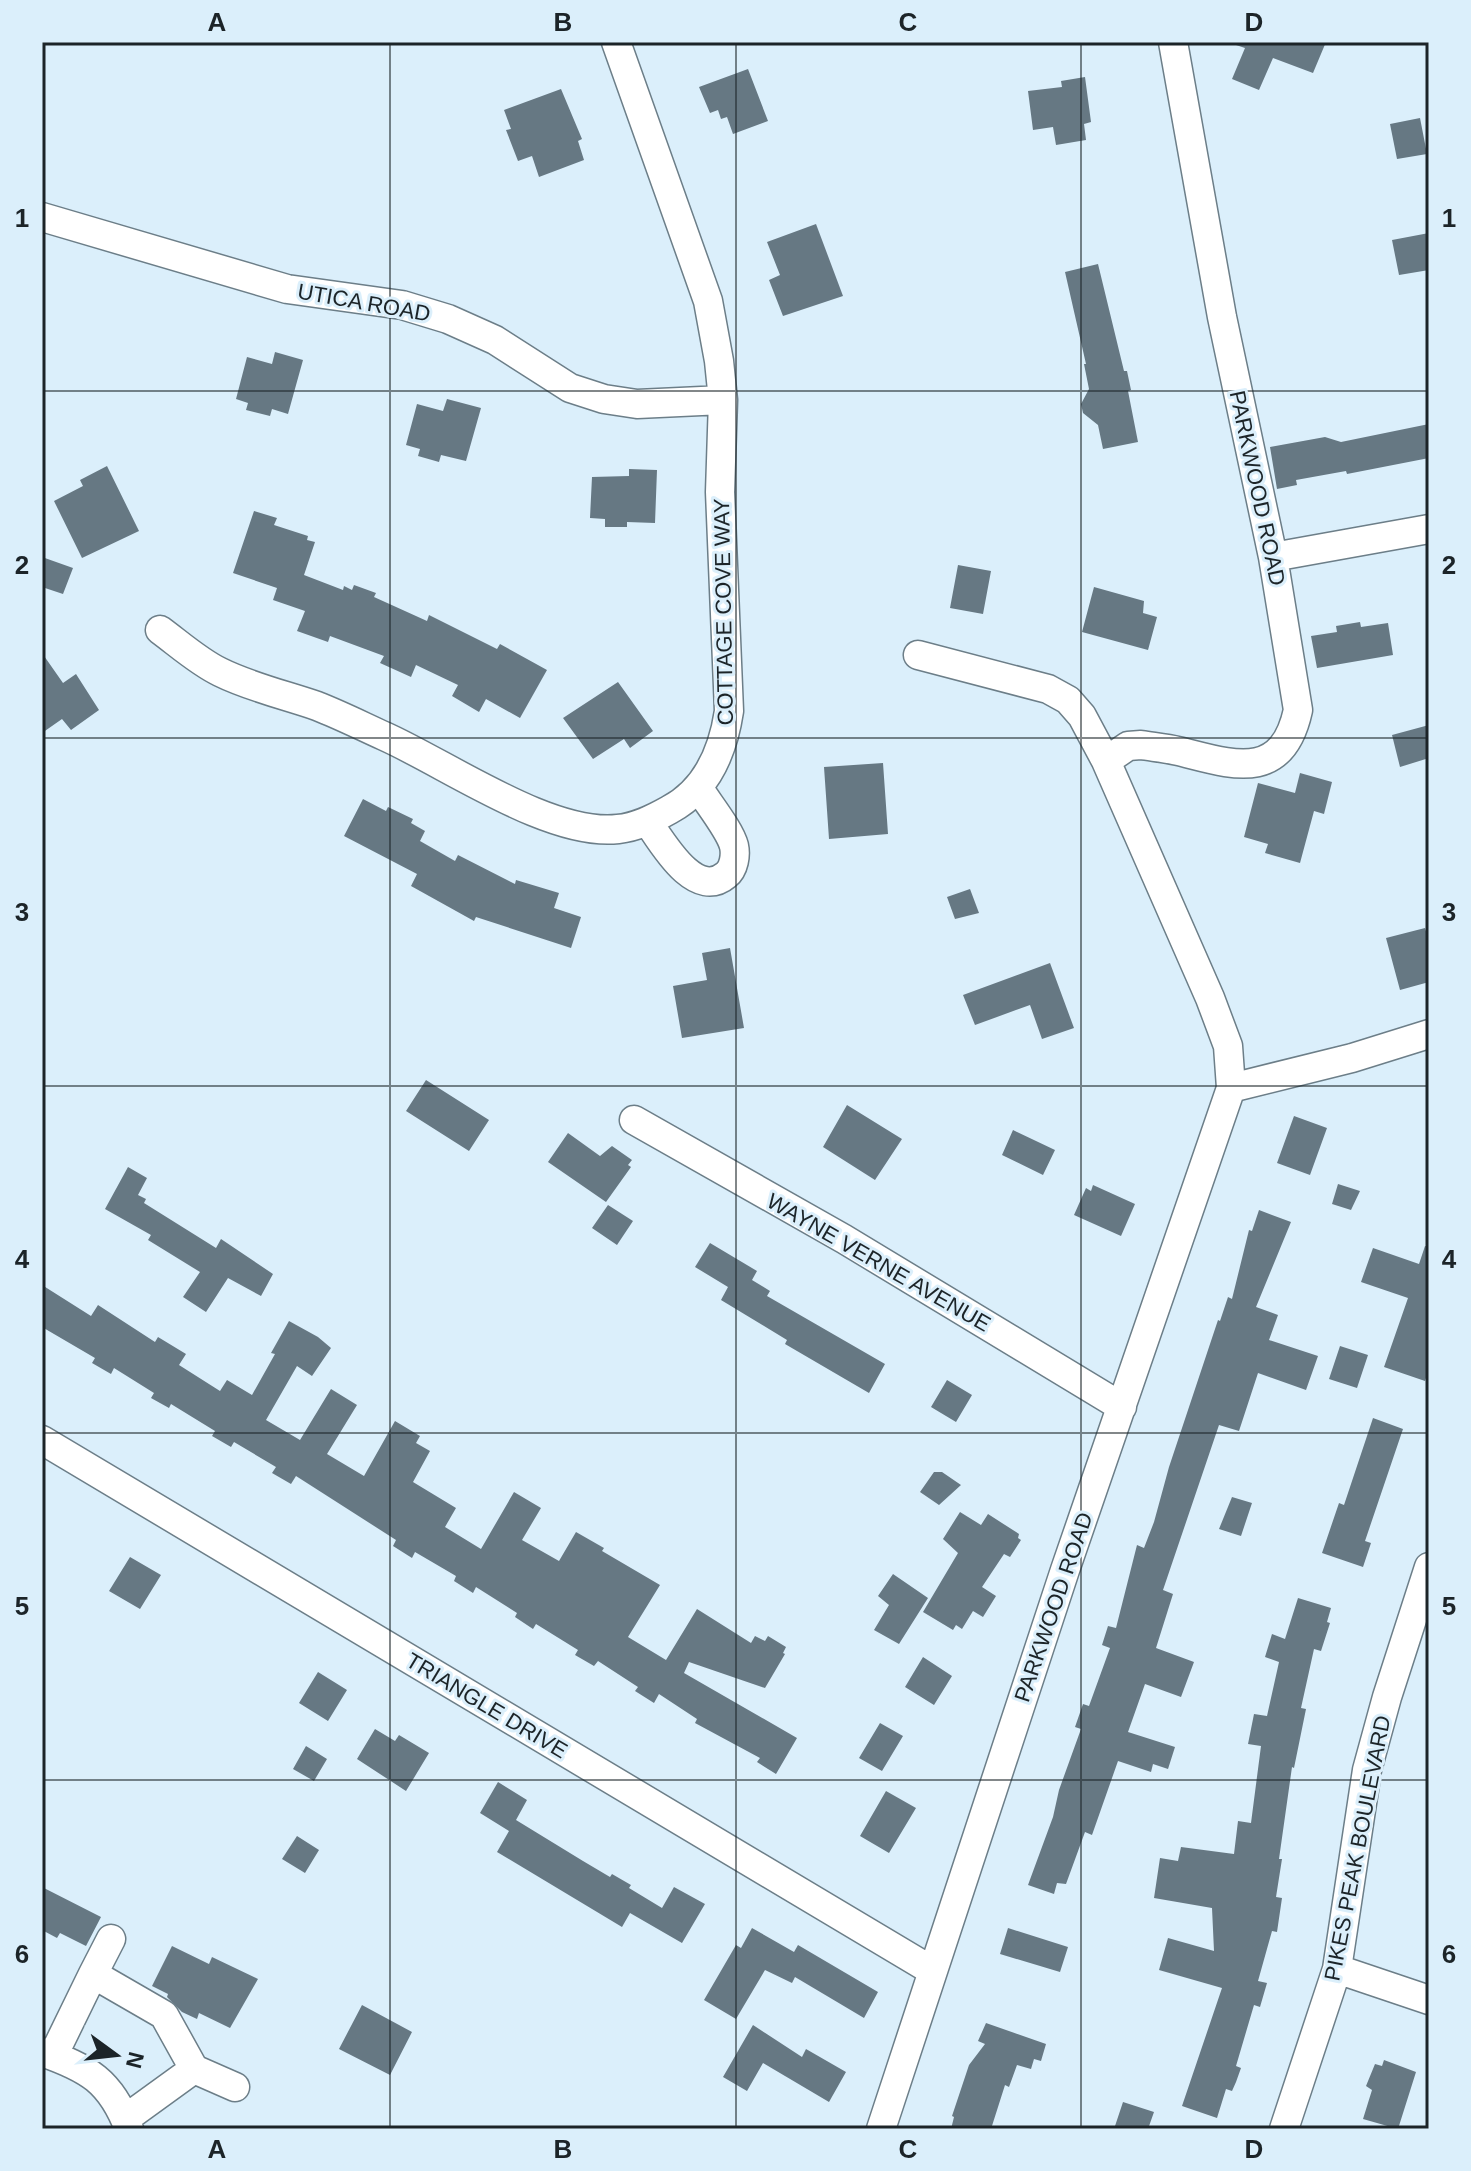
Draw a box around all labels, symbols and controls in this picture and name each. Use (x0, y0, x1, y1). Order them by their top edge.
text: A (208, 7, 227, 37)
text: B (554, 7, 572, 37)
text: C (899, 7, 918, 37)
text: D (1245, 7, 1263, 37)
text: 1 (15, 203, 29, 233)
text: 1 (1442, 203, 1456, 233)
street label: UTICA ROAD (296, 279, 432, 326)
street label: PARKWOOD ROAD (1225, 388, 1290, 588)
street label: COTTAGE COVE WAY (709, 498, 738, 726)
text: 2 (15, 550, 29, 580)
text: 2 (1442, 550, 1456, 580)
text: 3 (15, 897, 29, 927)
text: 3 (1442, 897, 1456, 927)
street label: WAYNE VERNE AVENUE (763, 1188, 995, 1337)
text: 4 (15, 1244, 30, 1274)
text: 4 (1442, 1244, 1457, 1274)
street label: PARKWOOD ROAD (1009, 1509, 1098, 1705)
text: 5 (15, 1591, 29, 1621)
text: 5 (1442, 1591, 1456, 1621)
street label: TRIANGLE DRIVE (402, 1647, 572, 1763)
street label: PIKES PEAK BOULEVARD (1319, 1713, 1396, 1983)
text: 6 (15, 1939, 29, 1969)
text: 6 (1442, 1939, 1456, 1969)
north arrow (76, 2015, 156, 2095)
text: N (121, 2049, 149, 2071)
text: A (208, 2134, 227, 2164)
text: B (554, 2134, 572, 2164)
text: C (899, 2134, 918, 2164)
text: D (1245, 2134, 1263, 2164)

